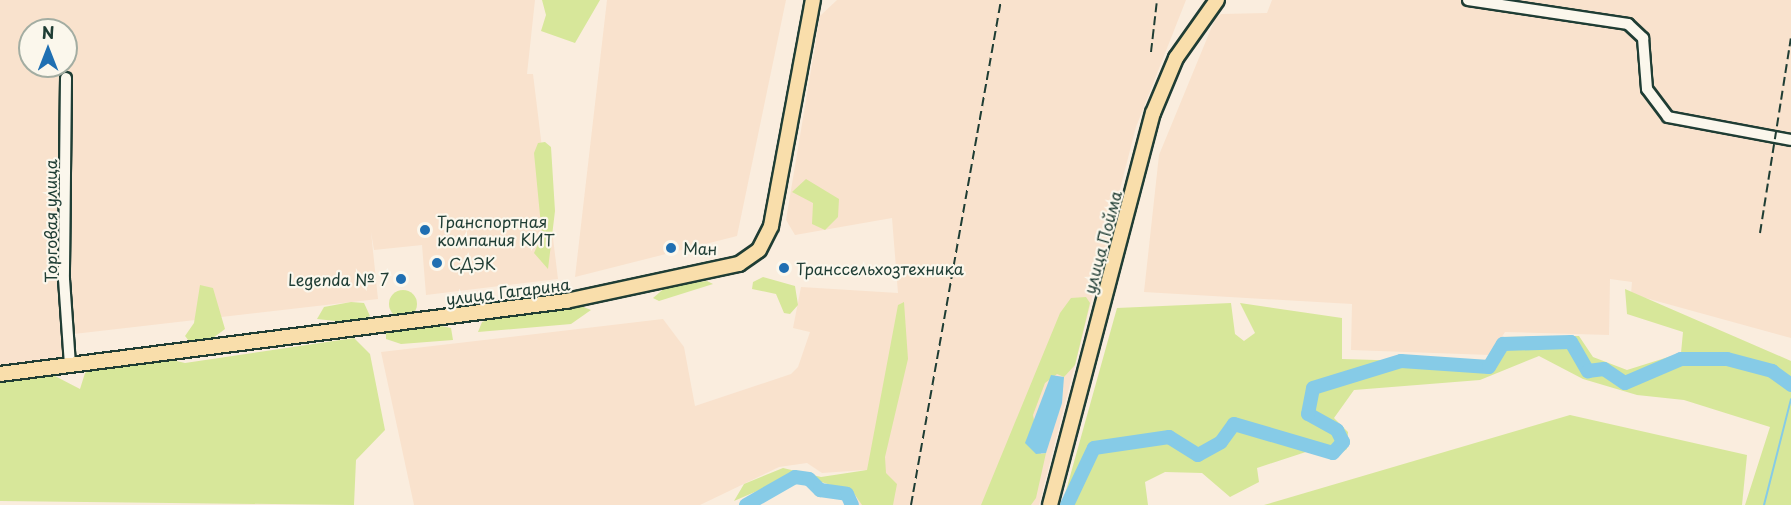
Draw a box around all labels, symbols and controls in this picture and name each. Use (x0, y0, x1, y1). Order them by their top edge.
north arrow (18, 18, 78, 78)
text: N (42, 20, 54, 44)
street label: Торговая улица (40, 159, 60, 283)
street label: улица Пойма (1079, 188, 1125, 296)
place label: Транспортная компания КИТ (437, 211, 555, 249)
marker: Транспортная компания КИТ (418, 223, 432, 237)
place label: Ман (683, 238, 717, 258)
marker: Ман (664, 241, 678, 255)
place label: СДЭК (449, 253, 496, 273)
marker: СДЭК (430, 256, 444, 270)
place label: Транссельхозтехника (796, 258, 964, 278)
marker: Транссельхозтехника (777, 261, 791, 275)
place label: Legenda № 7 (288, 269, 389, 289)
marker: Legenda № 7 (394, 272, 408, 286)
street label: улица Гагарина (445, 274, 571, 308)

